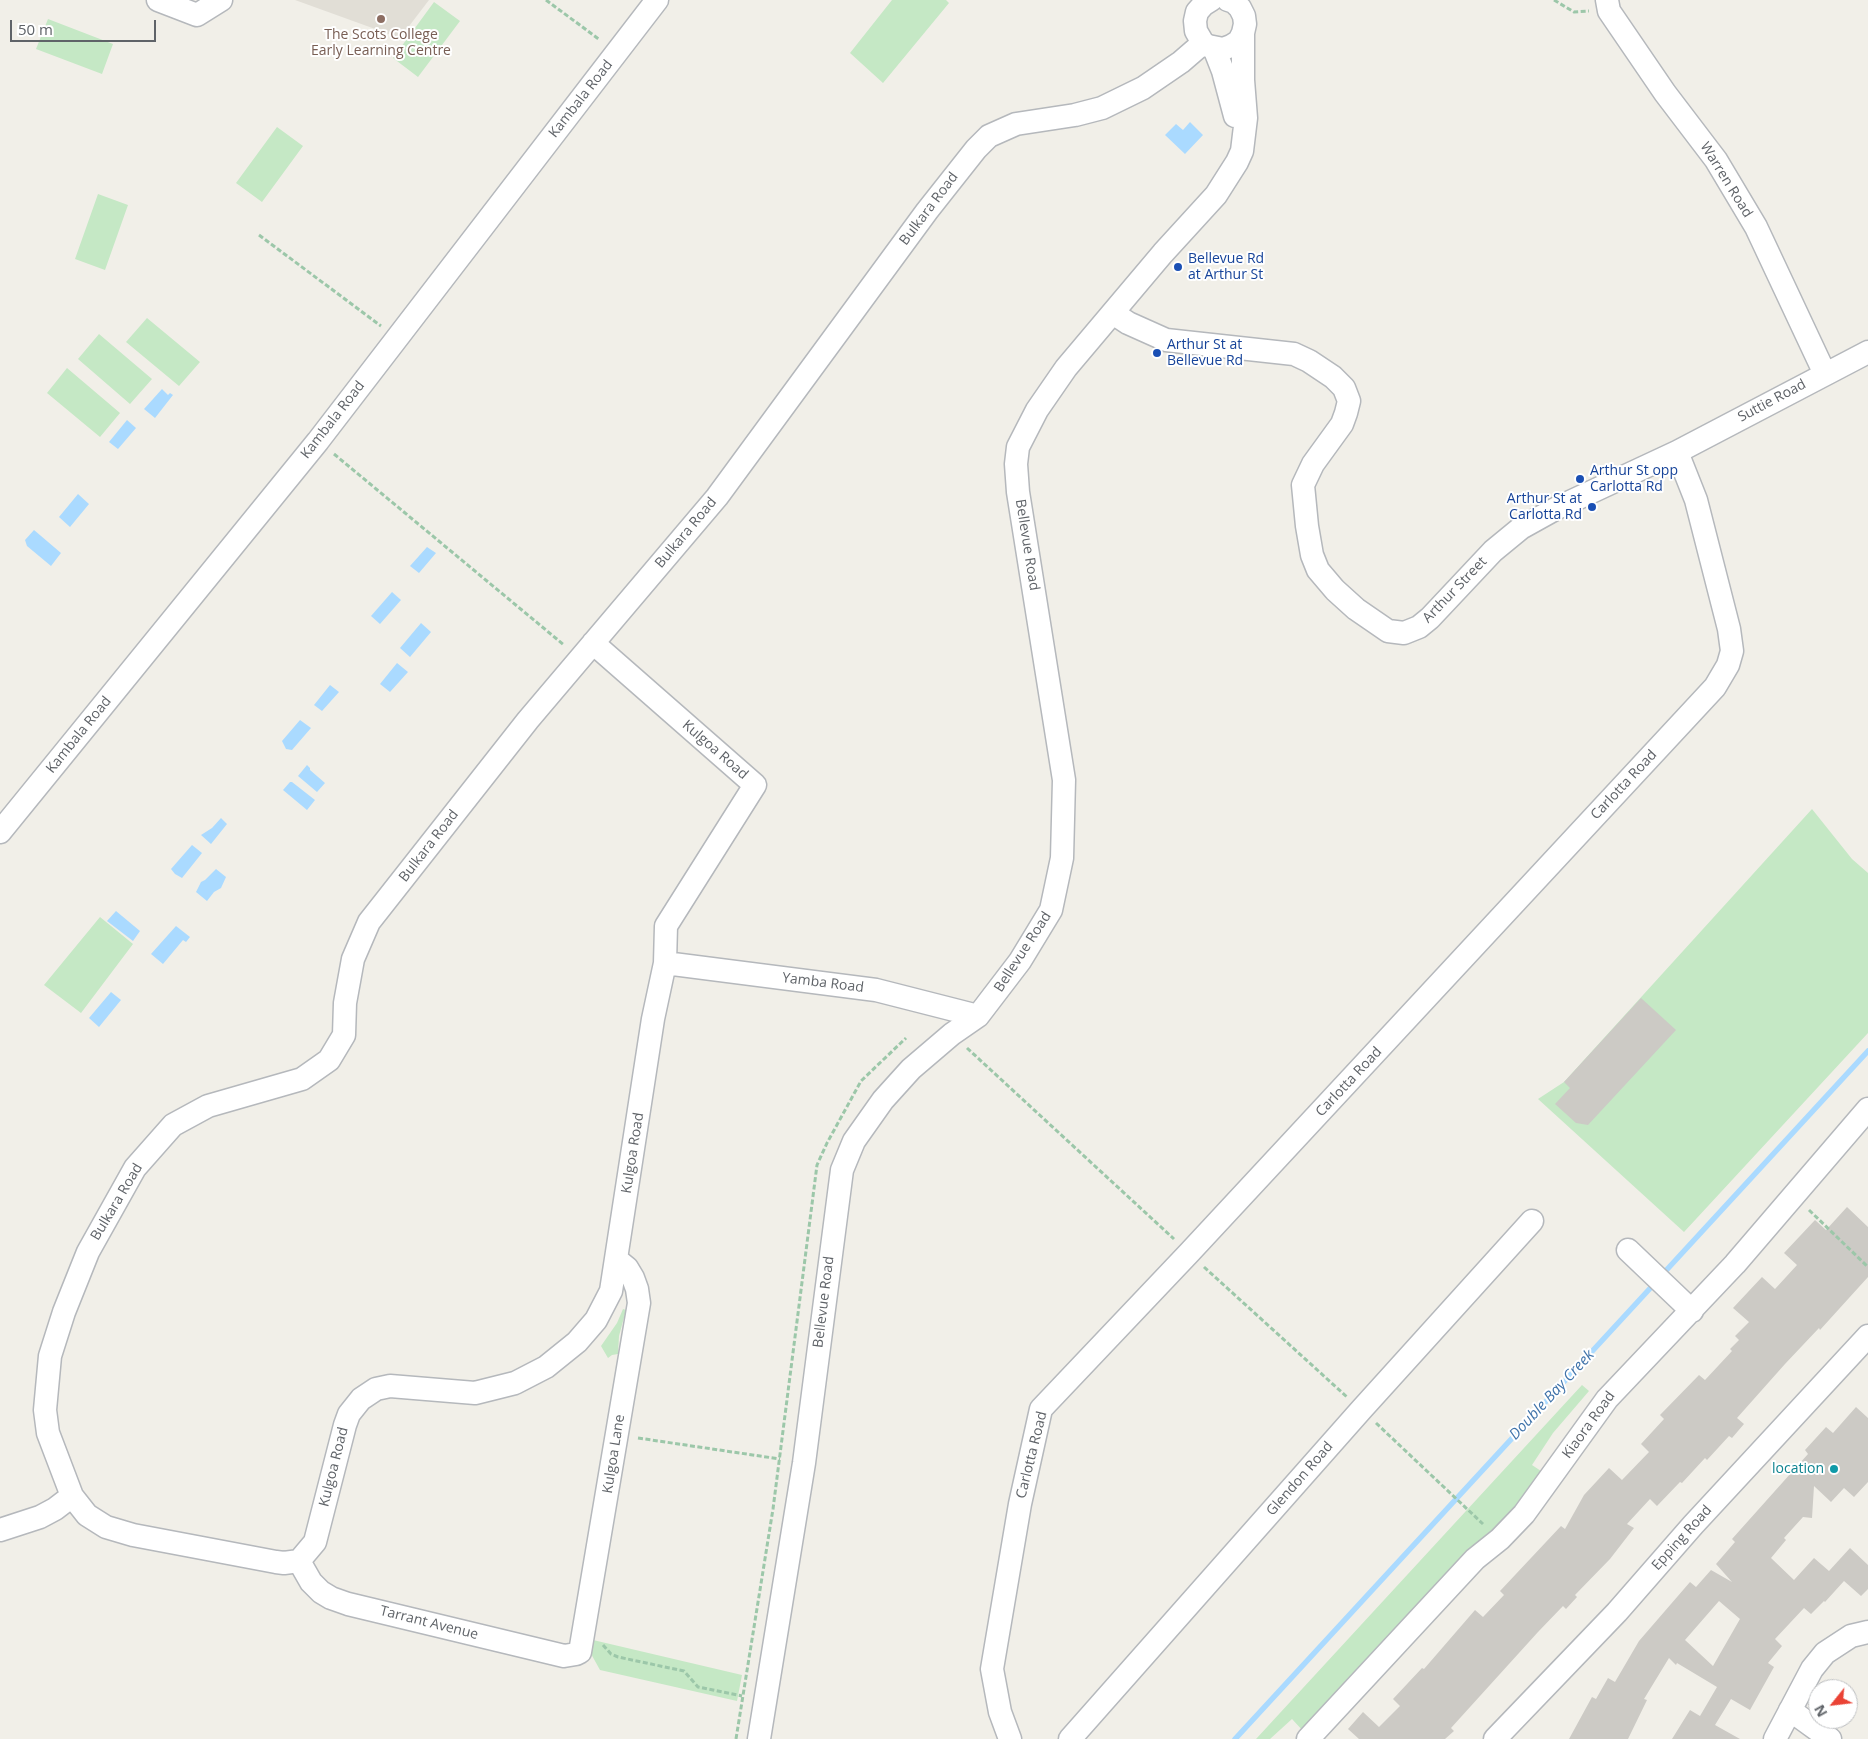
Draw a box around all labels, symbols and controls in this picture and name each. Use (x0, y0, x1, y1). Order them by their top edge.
scale bar (12, 10, 159, 42)
marker: The Scots College Early Learning Centre (375, 13, 387, 25)
text: 50 m (18, 19, 53, 39)
place label: The Scots College Early Learning Centre (311, 27, 451, 59)
street label: Kambala Road (545, 57, 617, 141)
street label: Warren Road (1696, 139, 1756, 221)
street label: Bulkara Road (896, 169, 962, 249)
place label: Bellevue Rd at Arthur St (1188, 251, 1264, 284)
marker: Bellevue Rd at Arthur St (1172, 261, 1184, 273)
place label: Arthur St at Bellevue Rd (1167, 337, 1243, 370)
marker: Arthur St at Bellevue Rd (1151, 347, 1163, 359)
street label: Suttie Road (1735, 376, 1809, 426)
street label: Kambala Road (297, 378, 369, 462)
place label: Arthur St opp Carlotta Rd (1590, 463, 1678, 496)
marker: Arthur St opp Carlotta Rd (1574, 473, 1586, 485)
place label: Arthur St at Carlotta Rd (1507, 491, 1582, 524)
street label: Bulkara Road (652, 494, 720, 572)
street label: Bellevue Road (1011, 498, 1043, 592)
marker: Arthur St at Carlotta Rd (1586, 501, 1598, 513)
street label: Arthur Street (1419, 554, 1491, 626)
street label: Kambala Road (43, 693, 115, 777)
street label: Kulgoa Road (679, 717, 751, 783)
street label: Carlotta Road (1587, 747, 1661, 823)
street label: Bulkara Road (396, 807, 462, 885)
street label: Bellevue Road (991, 909, 1055, 995)
street label: Yamba Road (781, 970, 865, 996)
street label: Carlotta Road (1312, 1044, 1386, 1120)
street label: Kulgoa Road (618, 1111, 648, 1195)
street label: Bulkara Road (87, 1160, 147, 1244)
street label: Bellevue Road (810, 1255, 838, 1349)
water label: Double Bay Creek (1506, 1346, 1598, 1444)
street label: Kiaora Road (1559, 1388, 1619, 1462)
street label: Carlotta Road (1013, 1410, 1051, 1500)
street label: Kulgoa Lane (599, 1413, 629, 1495)
street label: Kulgoa Road (316, 1425, 352, 1509)
street label: Glendon Road (1263, 1438, 1337, 1520)
place label: location (1772, 1461, 1824, 1477)
marker: location (1828, 1463, 1840, 1475)
street label: Epping Road (1648, 1502, 1716, 1574)
street label: Tarrant Avenue (378, 1603, 480, 1643)
north arrow (1808, 1679, 1858, 1729)
text: N (1809, 1701, 1831, 1721)

